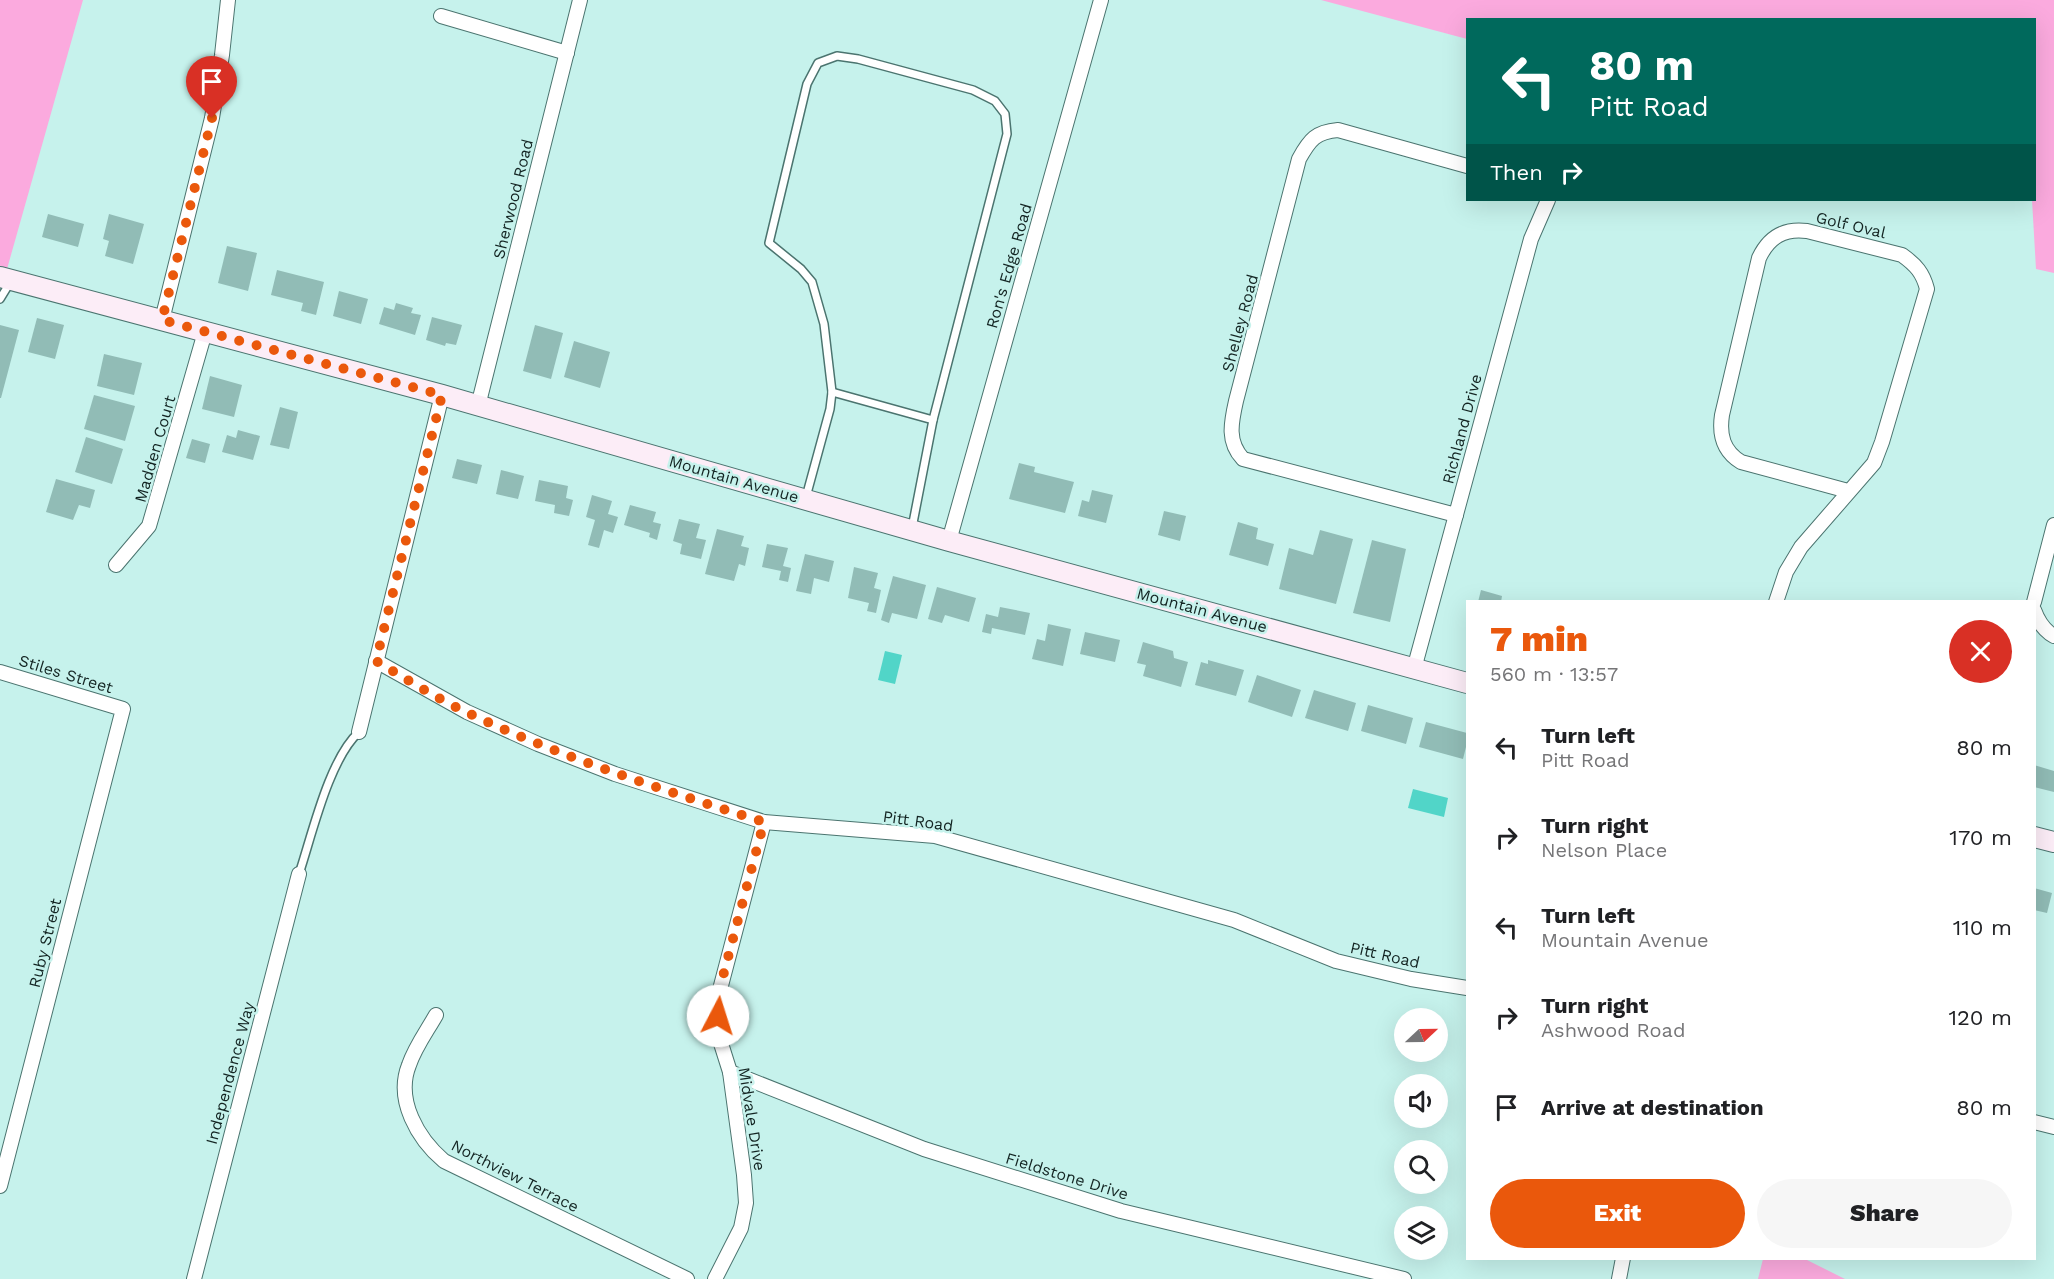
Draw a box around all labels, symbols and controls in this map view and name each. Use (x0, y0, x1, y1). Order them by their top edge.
text: 80 m (1589, 41, 1694, 90)
icon: left (1490, 42, 1568, 120)
pin (186, 56, 237, 118)
icon: arrive (195, 65, 228, 98)
text: Pitt Road (1589, 91, 1709, 123)
street label: Sherwood Road (489, 137, 537, 261)
icon: right (1555, 156, 1588, 189)
text: Then (1490, 160, 1543, 185)
street label: Ron's Edge Road (982, 201, 1036, 331)
street label: Golf Oval (1814, 208, 1888, 242)
street label: Shelley Road (1218, 272, 1262, 374)
street label: Richland Drive (1438, 372, 1486, 486)
street label: Madden Court (131, 393, 179, 505)
street label: Mountain Avenue (667, 451, 801, 507)
street label: Mountain Avenue (1135, 583, 1269, 637)
text: 7 min (1490, 618, 1588, 660)
button: close (1949, 620, 2012, 683)
street label: Stiles Street (17, 651, 116, 697)
text: 560 m · 13:57 (1490, 662, 1618, 686)
text: Turn left (1541, 723, 1635, 748)
icon: left (1490, 731, 1523, 764)
text: 80 m (1956, 735, 2012, 760)
text: Pitt Road (1541, 748, 1630, 772)
street label: Pitt Road (882, 807, 954, 835)
text: Turn right (1541, 813, 1648, 838)
icon: right (1490, 821, 1523, 854)
text: 170 m (1949, 825, 2012, 850)
text: Nelson Place (1541, 838, 1667, 862)
street label: Ruby Street (25, 896, 65, 990)
text: Turn left (1541, 903, 1635, 928)
icon: left (1490, 911, 1523, 944)
text: 110 m (1953, 915, 2012, 940)
text: Mountain Avenue (1541, 928, 1709, 952)
street label: Pitt Road (1348, 938, 1422, 972)
position arrow (686, 984, 750, 1048)
text: Turn right (1541, 993, 1648, 1018)
street label: Independence Way (202, 999, 258, 1146)
icon: right (1490, 1001, 1523, 1034)
text: 120 m (1948, 1005, 2012, 1030)
north arrow (1394, 1008, 1448, 1062)
map controls (1394, 1008, 1448, 1260)
text: Ashwood Road (1541, 1018, 1685, 1042)
street label: Midvale Drive (734, 1066, 770, 1172)
button: sound (1394, 1074, 1448, 1128)
icon: arrive (1490, 1091, 1523, 1124)
text: Arrive at destination (1541, 1095, 1764, 1120)
text: 80 m (1956, 1095, 2012, 1120)
street label: Northview Terrace (448, 1136, 582, 1216)
button: search (1394, 1140, 1448, 1194)
street label: Fieldstone Drive (1003, 1148, 1131, 1204)
button: Exit (1490, 1179, 1745, 1248)
button: Share (1757, 1179, 2012, 1248)
button: layers (1394, 1206, 1448, 1260)

